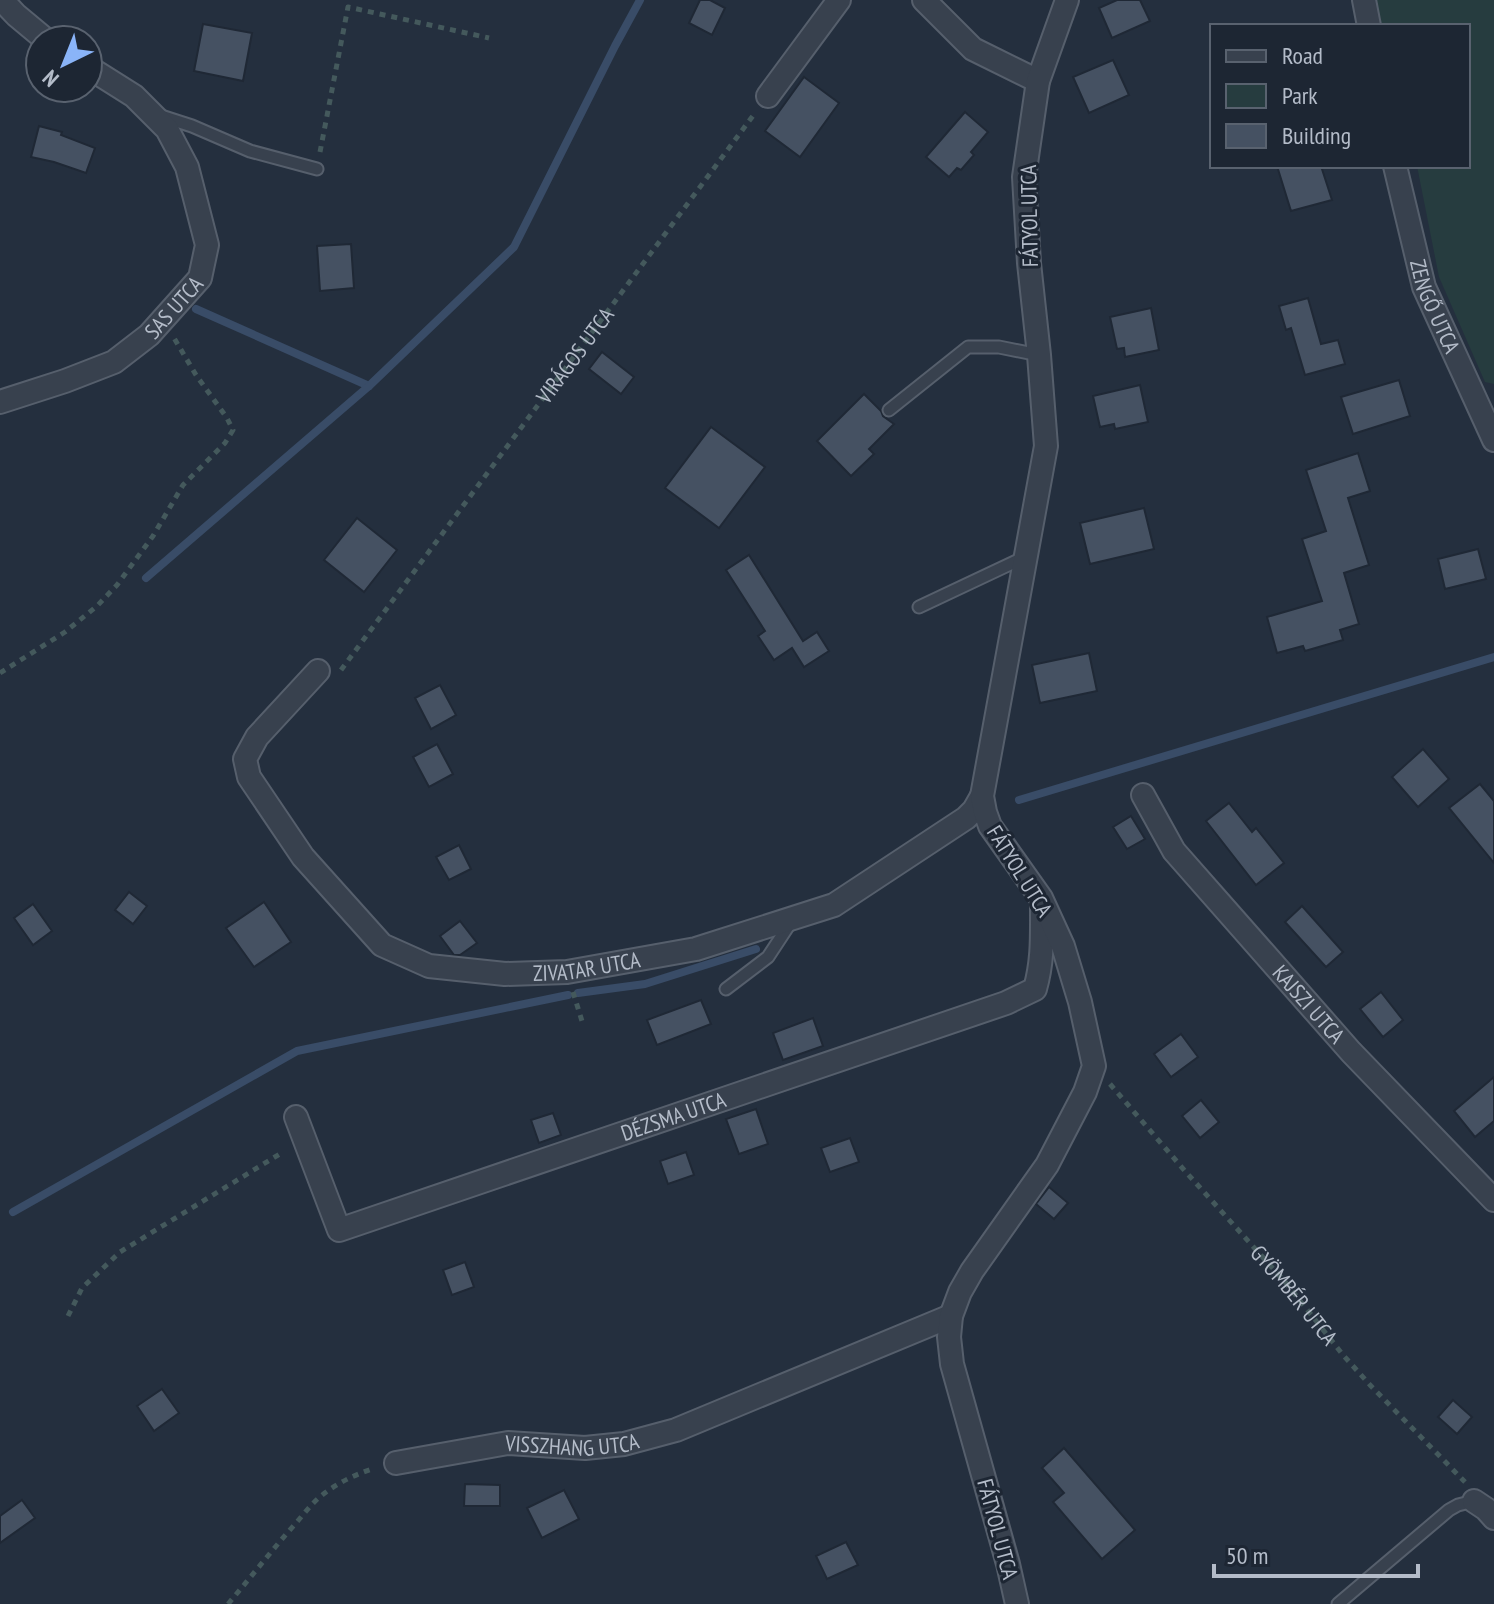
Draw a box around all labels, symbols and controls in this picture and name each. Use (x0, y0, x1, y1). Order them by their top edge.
north arrow (24, 24, 104, 104)
legend (1210, 24, 1470, 168)
text: Road (1282, 40, 1323, 71)
text: N (36, 64, 64, 93)
text: Park (1282, 80, 1318, 111)
text: Building (1282, 120, 1351, 151)
street label: FÁTYOL UTCA (1014, 164, 1044, 267)
street label: ZENGŐ UTCA (1404, 257, 1467, 358)
street label: SAS UTCA (138, 270, 209, 345)
street label: VIRÁGOS UTCA (529, 301, 620, 410)
street label: FÁTYOL UTCA (981, 820, 1059, 922)
street label: ZIVATAR UTCA (532, 945, 643, 987)
street label: KAJSZI UTCA (1267, 959, 1351, 1050)
street label: DÉZSMA UTCA (617, 1085, 730, 1147)
street label: GYÖMBÉR UTCA (1244, 1239, 1344, 1351)
street label: VISSZHANG UTCA (503, 1426, 642, 1462)
street label: FÁTYOL UTCA (971, 1476, 1025, 1583)
scale bar (1214, 1528, 1418, 1578)
text: 50 m (1226, 1540, 1268, 1571)

